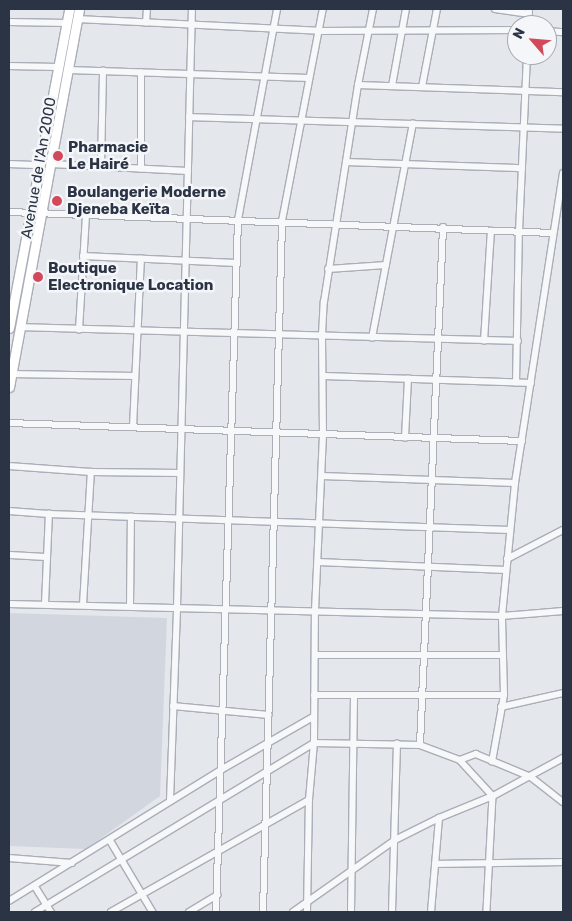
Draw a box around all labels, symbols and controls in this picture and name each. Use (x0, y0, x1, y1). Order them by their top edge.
north arrow (507, 15, 557, 65)
text: N (509, 25, 529, 42)
street label: Avenue de l'An 2000 (18, 96, 60, 240)
place label: Pharmacie Le Hairé (68, 138, 148, 173)
marker: Pharmacie Le Hairé (52, 150, 64, 162)
place label: Boulangerie Moderne Djeneba Keïta (67, 183, 226, 218)
marker: Boulangerie Moderne Djeneba Keïta (51, 195, 63, 207)
place label: Boutique Electronique Location (48, 259, 213, 294)
marker: Boutique Electronique Location (32, 271, 44, 283)

